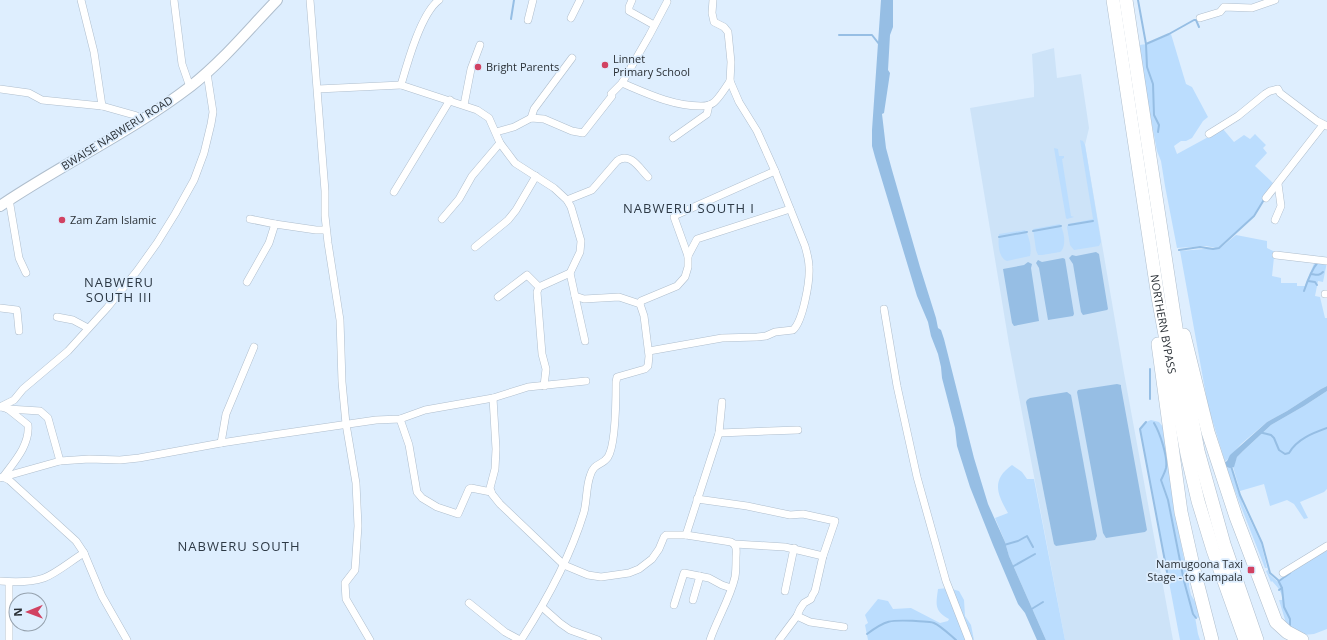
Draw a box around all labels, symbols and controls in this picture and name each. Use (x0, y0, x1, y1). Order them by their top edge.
place label: Linnet Primary School (613, 51, 690, 79)
place label: Bright Parents (486, 59, 559, 74)
marker: Linnet Primary School (600, 60, 610, 70)
marker: Bright Parents (473, 62, 483, 72)
street label: BWAISE NABWERU ROAD (58, 92, 175, 173)
district label: NABWERU SOUTH I (623, 199, 755, 217)
place label: Zam Zam Islamic (70, 212, 156, 227)
marker: Zam Zam Islamic (57, 215, 67, 225)
district label: NABWERU SOUTH III (84, 273, 154, 306)
street label: NORTHERN BYPASS (1148, 273, 1180, 375)
district label: NABWERU SOUTH (178, 537, 300, 555)
place label: Namugoona Taxi Stage - to Kampala (1147, 556, 1243, 584)
marker: Namugoona Taxi Stage - to Kampala (1246, 565, 1256, 575)
north arrow (8, 592, 48, 632)
text: N (10, 608, 25, 617)

